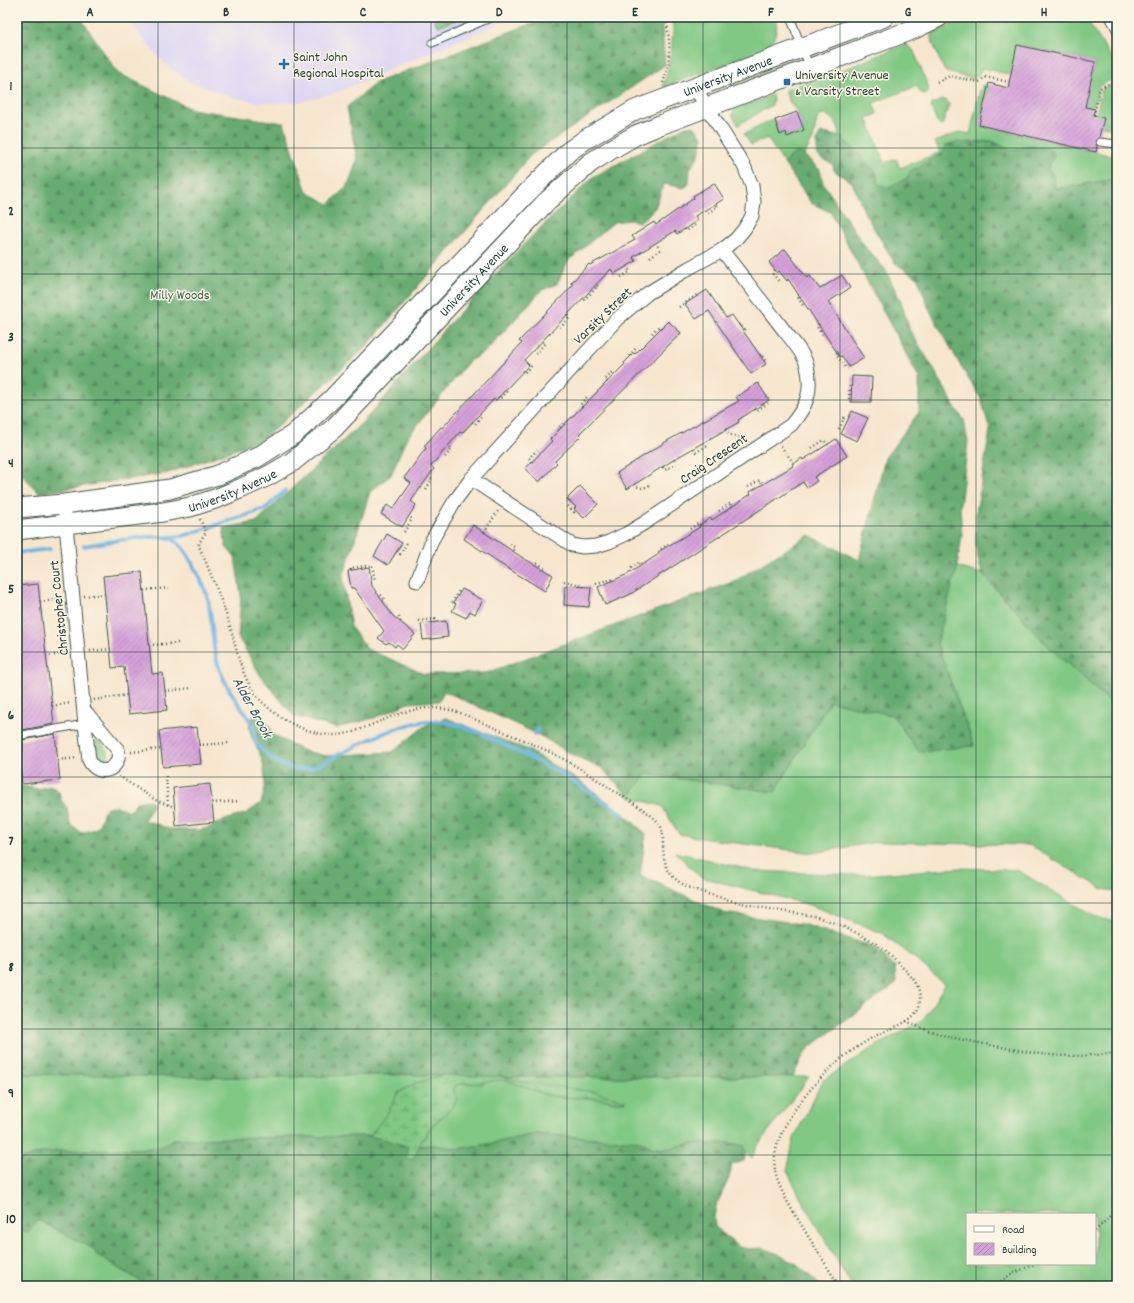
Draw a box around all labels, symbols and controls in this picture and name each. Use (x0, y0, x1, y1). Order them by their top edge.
text: A (86, 4, 94, 23)
text: B (223, 4, 229, 23)
text: C (360, 4, 367, 23)
text: D (496, 4, 503, 23)
text: E (632, 4, 639, 23)
text: F (768, 4, 774, 23)
text: G (905, 4, 912, 23)
text: H (1041, 4, 1048, 23)
place label: Saint John Regional Hospital (293, 48, 385, 84)
street label: University Avenue (681, 52, 776, 103)
marker: Saint John Regional Hospital (278, 58, 290, 70)
place label: University Avenue & Varsity Street (795, 66, 889, 102)
marker: University Avenue & Varsity Street (782, 77, 792, 87)
text: 1 (10, 78, 13, 97)
text: 2 (8, 203, 14, 222)
street label: University Avenue (435, 240, 514, 322)
street label: Varsity Street (569, 283, 637, 350)
park label: Milly Woods (150, 286, 210, 306)
text: 3 (8, 329, 14, 348)
street label: Craig Crescent (676, 430, 752, 490)
text: 4 (8, 455, 14, 474)
street label: University Avenue (186, 465, 281, 519)
street label: Christopher Court (45, 559, 75, 656)
text: 5 (8, 581, 14, 600)
water label: Alder Brook (225, 674, 278, 744)
text: 6 (8, 707, 15, 726)
text: 7 (9, 833, 14, 852)
text: 8 (8, 959, 14, 978)
text: 9 (8, 1085, 14, 1104)
text: 10 (6, 1211, 16, 1230)
legend (966, 1213, 1096, 1265)
text: Road (1002, 1222, 1024, 1239)
text: Building (1002, 1242, 1037, 1259)

